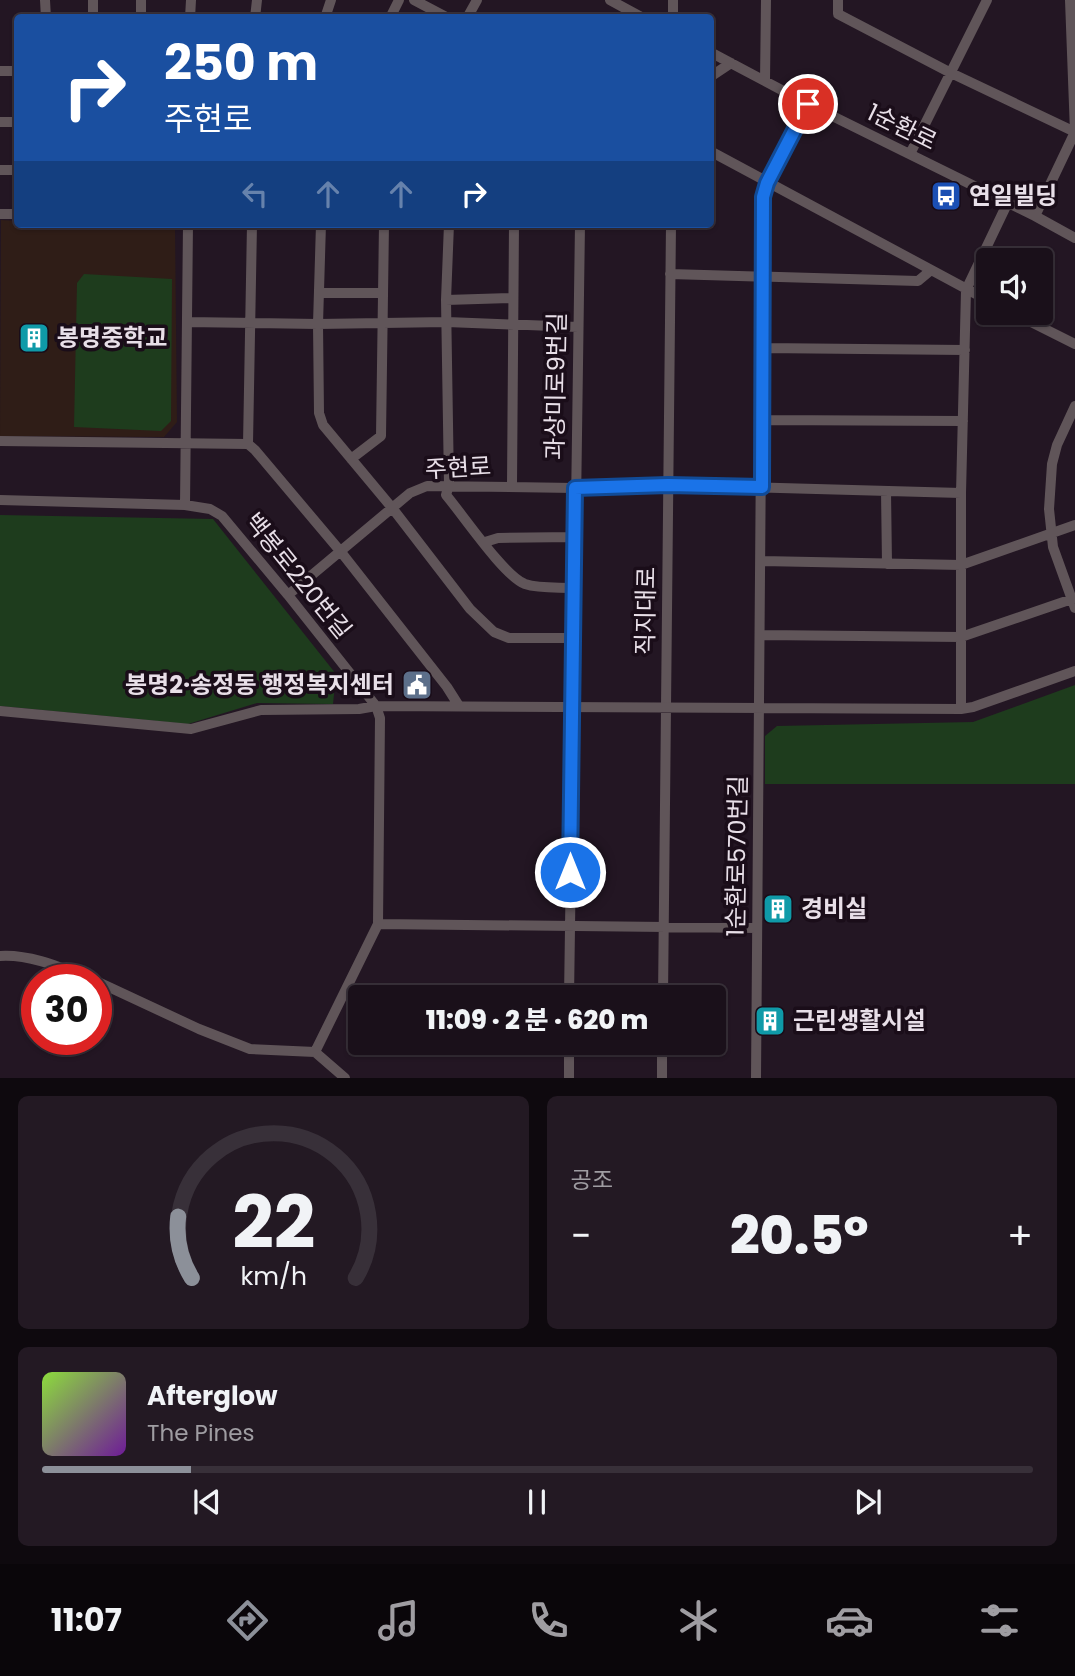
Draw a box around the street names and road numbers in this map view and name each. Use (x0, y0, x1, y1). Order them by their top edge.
street label: 1순환로 (862, 96, 943, 158)
street label: 과상미로9번길 (538, 312, 573, 460)
street label: 주현로 (424, 449, 492, 486)
street label: 백봉로220번길 (237, 506, 359, 646)
street label: 직지대로 (628, 567, 663, 655)
street label: 1순환로570번길 (719, 775, 754, 937)

